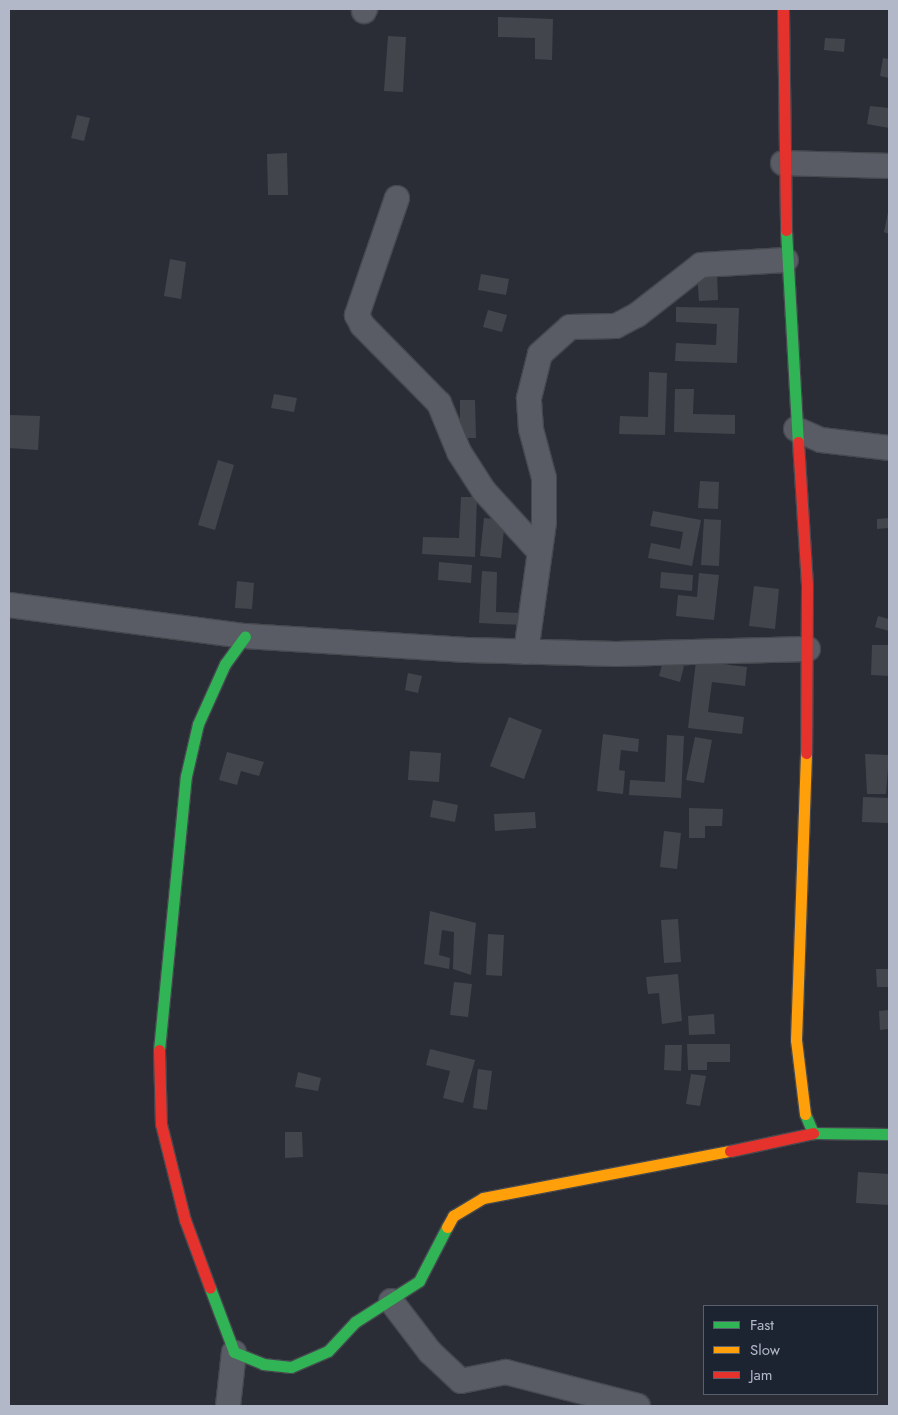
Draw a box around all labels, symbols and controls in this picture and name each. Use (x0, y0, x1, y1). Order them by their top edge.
legend (703, 1305, 878, 1395)
text: Fast (750, 1314, 774, 1336)
text: Slow (750, 1339, 780, 1361)
text: Jam (750, 1364, 773, 1386)

